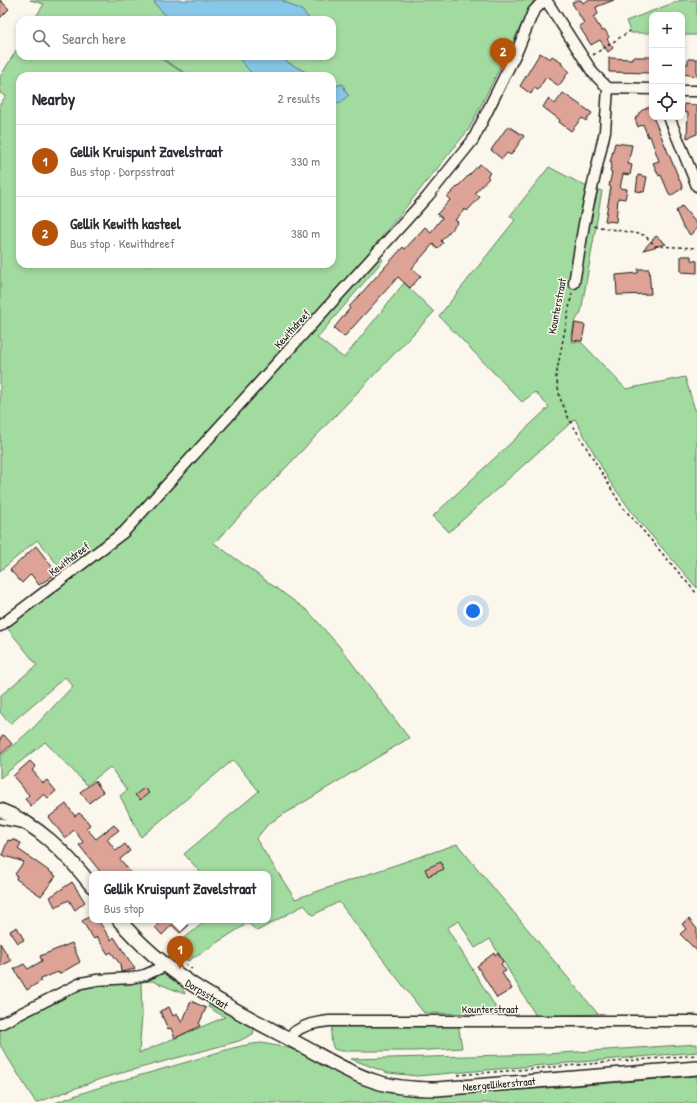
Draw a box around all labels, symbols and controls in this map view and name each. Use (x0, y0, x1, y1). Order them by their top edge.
map controls (649, 12, 685, 120)
button: + (649, 12, 685, 48)
search box (16, 16, 336, 60)
icon: search (30, 27, 52, 49)
text: Search here (62, 28, 126, 49)
pin: 2 (490, 38, 516, 71)
button: − (649, 48, 685, 84)
button: locate (649, 84, 685, 120)
text: Nearby (32, 87, 75, 110)
text: 2 results (278, 89, 320, 107)
text: Gellik Kruispunt Zavelstraat (70, 141, 222, 162)
text: 1 (43, 152, 47, 170)
text: 330 m (291, 152, 320, 170)
text: Bus stop · Dorpsstraat (70, 162, 175, 180)
text: Gellik Kewith kasteel (70, 213, 181, 234)
text: 2 (42, 224, 48, 242)
text: 380 m (291, 224, 320, 242)
text: Bus stop · Kewithdreef (70, 234, 175, 252)
street label: Kounterstraat (545, 277, 569, 335)
street label: Kewithdreef (271, 307, 313, 351)
street label: Kewithdreef (46, 539, 92, 579)
your location (463, 601, 483, 621)
popup (89, 871, 271, 923)
text: Gellik Kruispunt Zavelstraat (104, 878, 256, 899)
text: Bus stop (104, 899, 144, 917)
pin: 1 (167, 936, 193, 969)
street label: Dorpsstraat (183, 976, 231, 1012)
street label: Kounterstraat (462, 1002, 519, 1016)
street label: Neergellikerstraat (462, 1074, 536, 1094)

